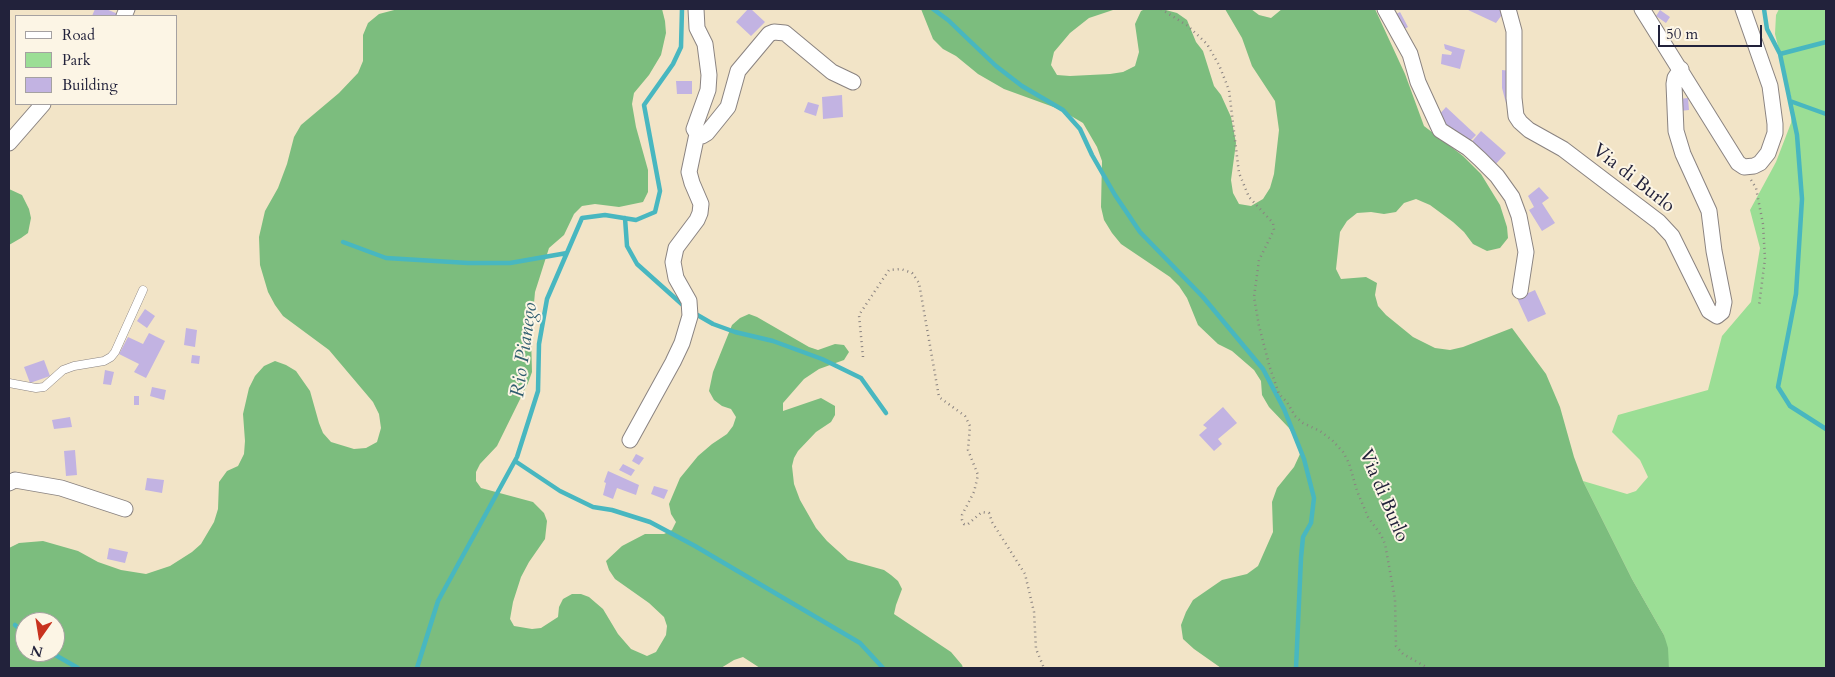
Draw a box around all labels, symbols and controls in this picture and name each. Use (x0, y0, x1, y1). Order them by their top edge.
legend (15, 15, 178, 105)
scale bar (1660, 15, 1764, 47)
text: 50 m (1666, 24, 1698, 44)
text: Road (62, 25, 95, 45)
text: Park (62, 50, 91, 70)
text: Building (62, 75, 118, 95)
street label: Via di Burlo (1587, 140, 1679, 218)
water label: Rio Pianego (506, 301, 544, 399)
street label: Via di Burlo (1353, 446, 1413, 546)
north arrow (15, 612, 65, 662)
text: N (29, 641, 45, 662)

